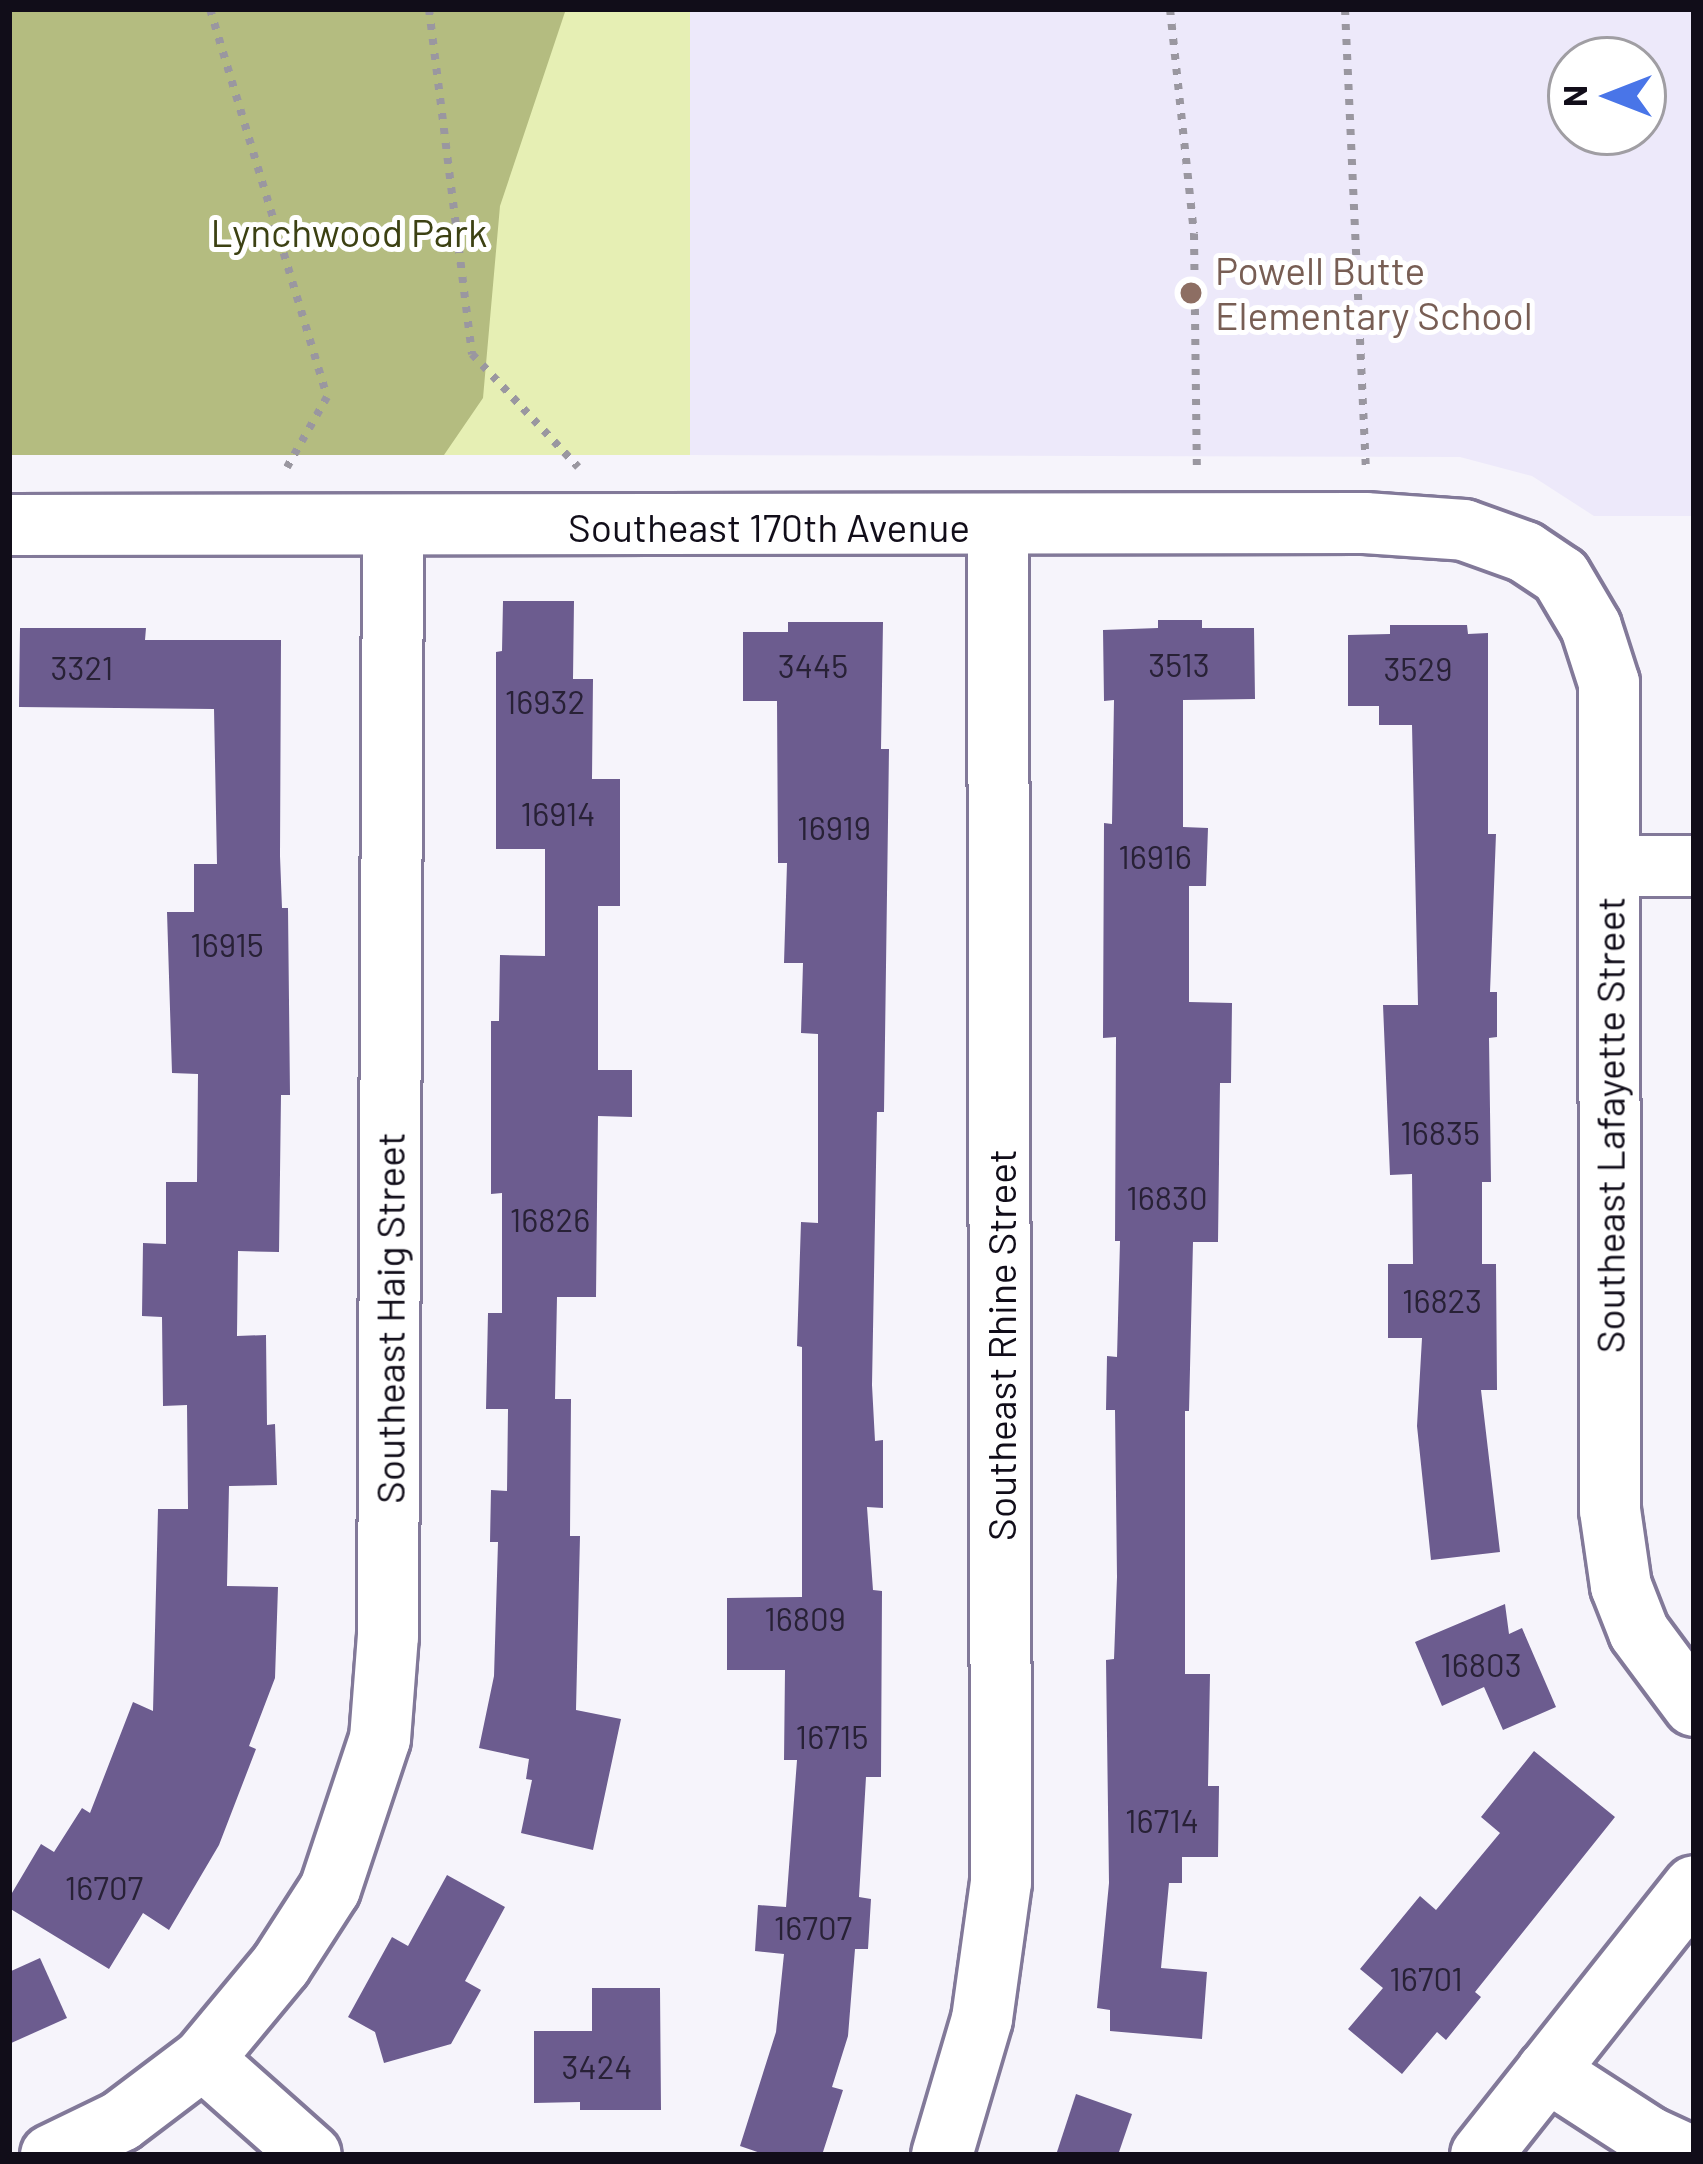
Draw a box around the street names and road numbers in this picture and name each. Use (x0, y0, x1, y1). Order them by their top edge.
street label: Southeast 170th Avenue (568, 504, 970, 550)
street label: Southeast Lafayette Street (1587, 897, 1633, 1353)
street label: Southeast Haig Street (367, 1132, 413, 1504)
street label: Southeast Rhine Street (978, 1149, 1024, 1541)

